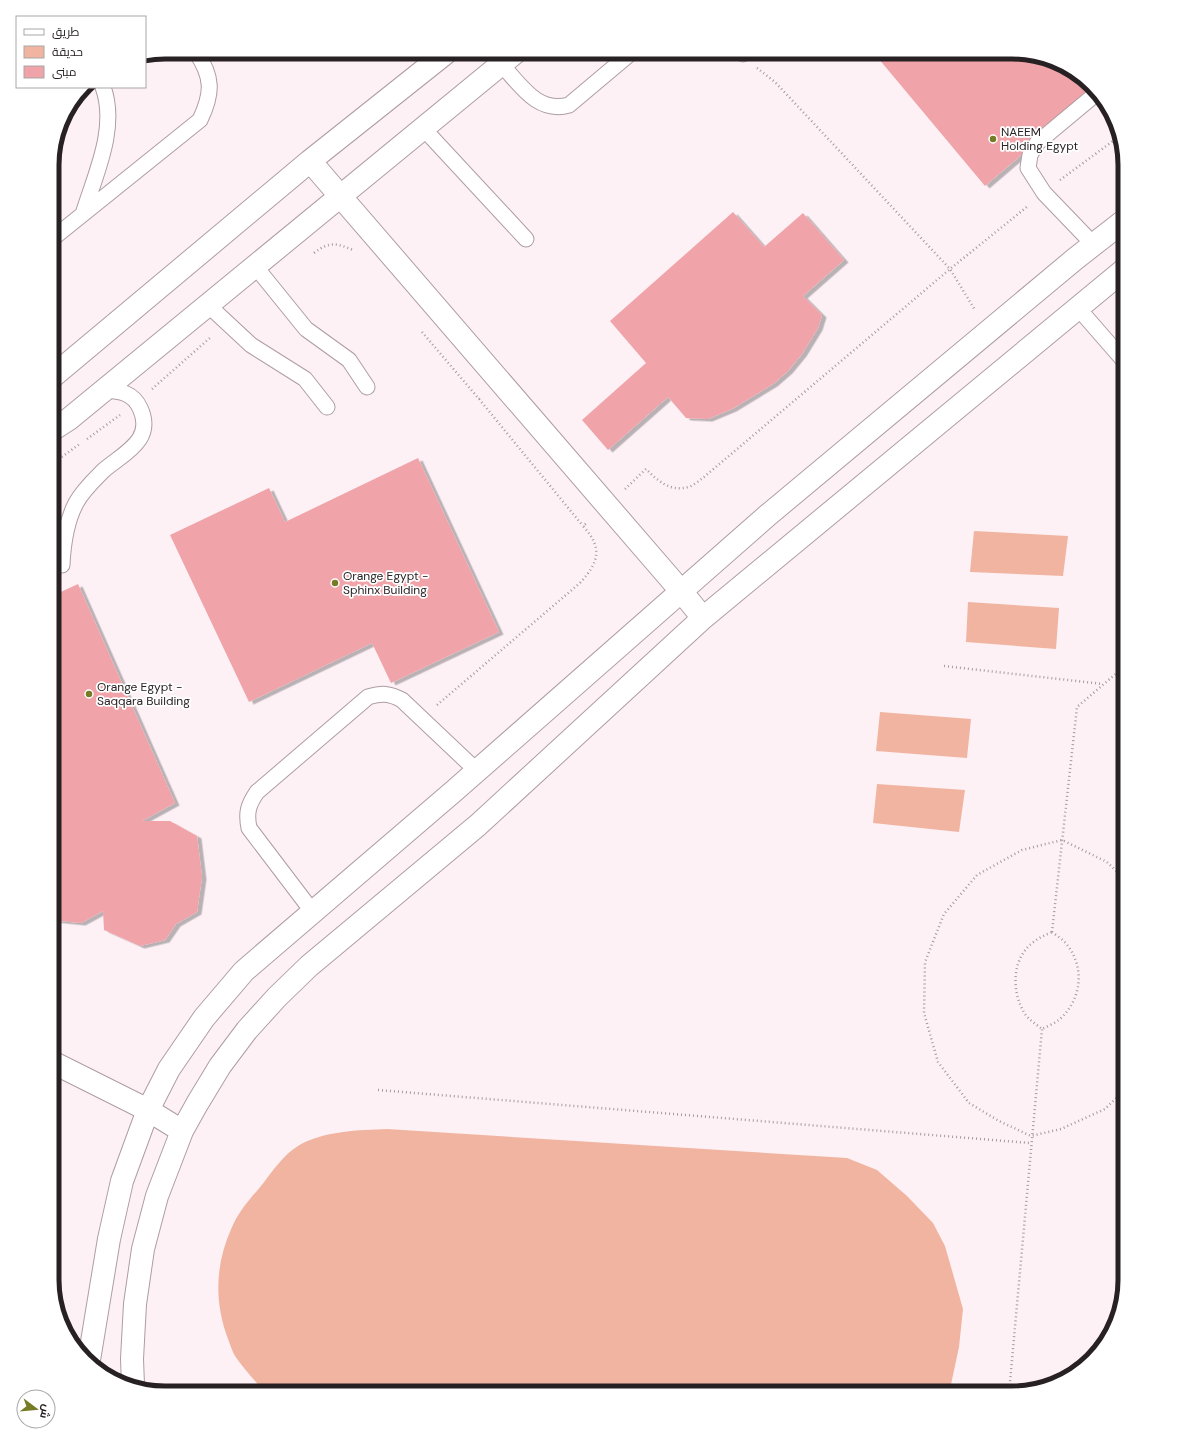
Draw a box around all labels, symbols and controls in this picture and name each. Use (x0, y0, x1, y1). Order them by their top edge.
legend (16, 16, 146, 88)
text: طريق (52, 24, 80, 40)
text: حديقة (52, 44, 83, 60)
text: مبنى (52, 64, 77, 80)
place label: NAEEM Holding Egypt (1001, 124, 1079, 154)
marker: NAEEM Holding Egypt (988, 134, 998, 144)
place label: Orange Egypt - Sphinx Building (343, 568, 428, 598)
marker: Orange Egypt - Sphinx Building (330, 578, 340, 588)
place label: Orange Egypt - Saqqara Building (97, 679, 190, 709)
marker: Orange Egypt - Saqqara Building (84, 689, 94, 699)
north arrow (16, 1389, 56, 1429)
text: ش (37, 1403, 54, 1420)

